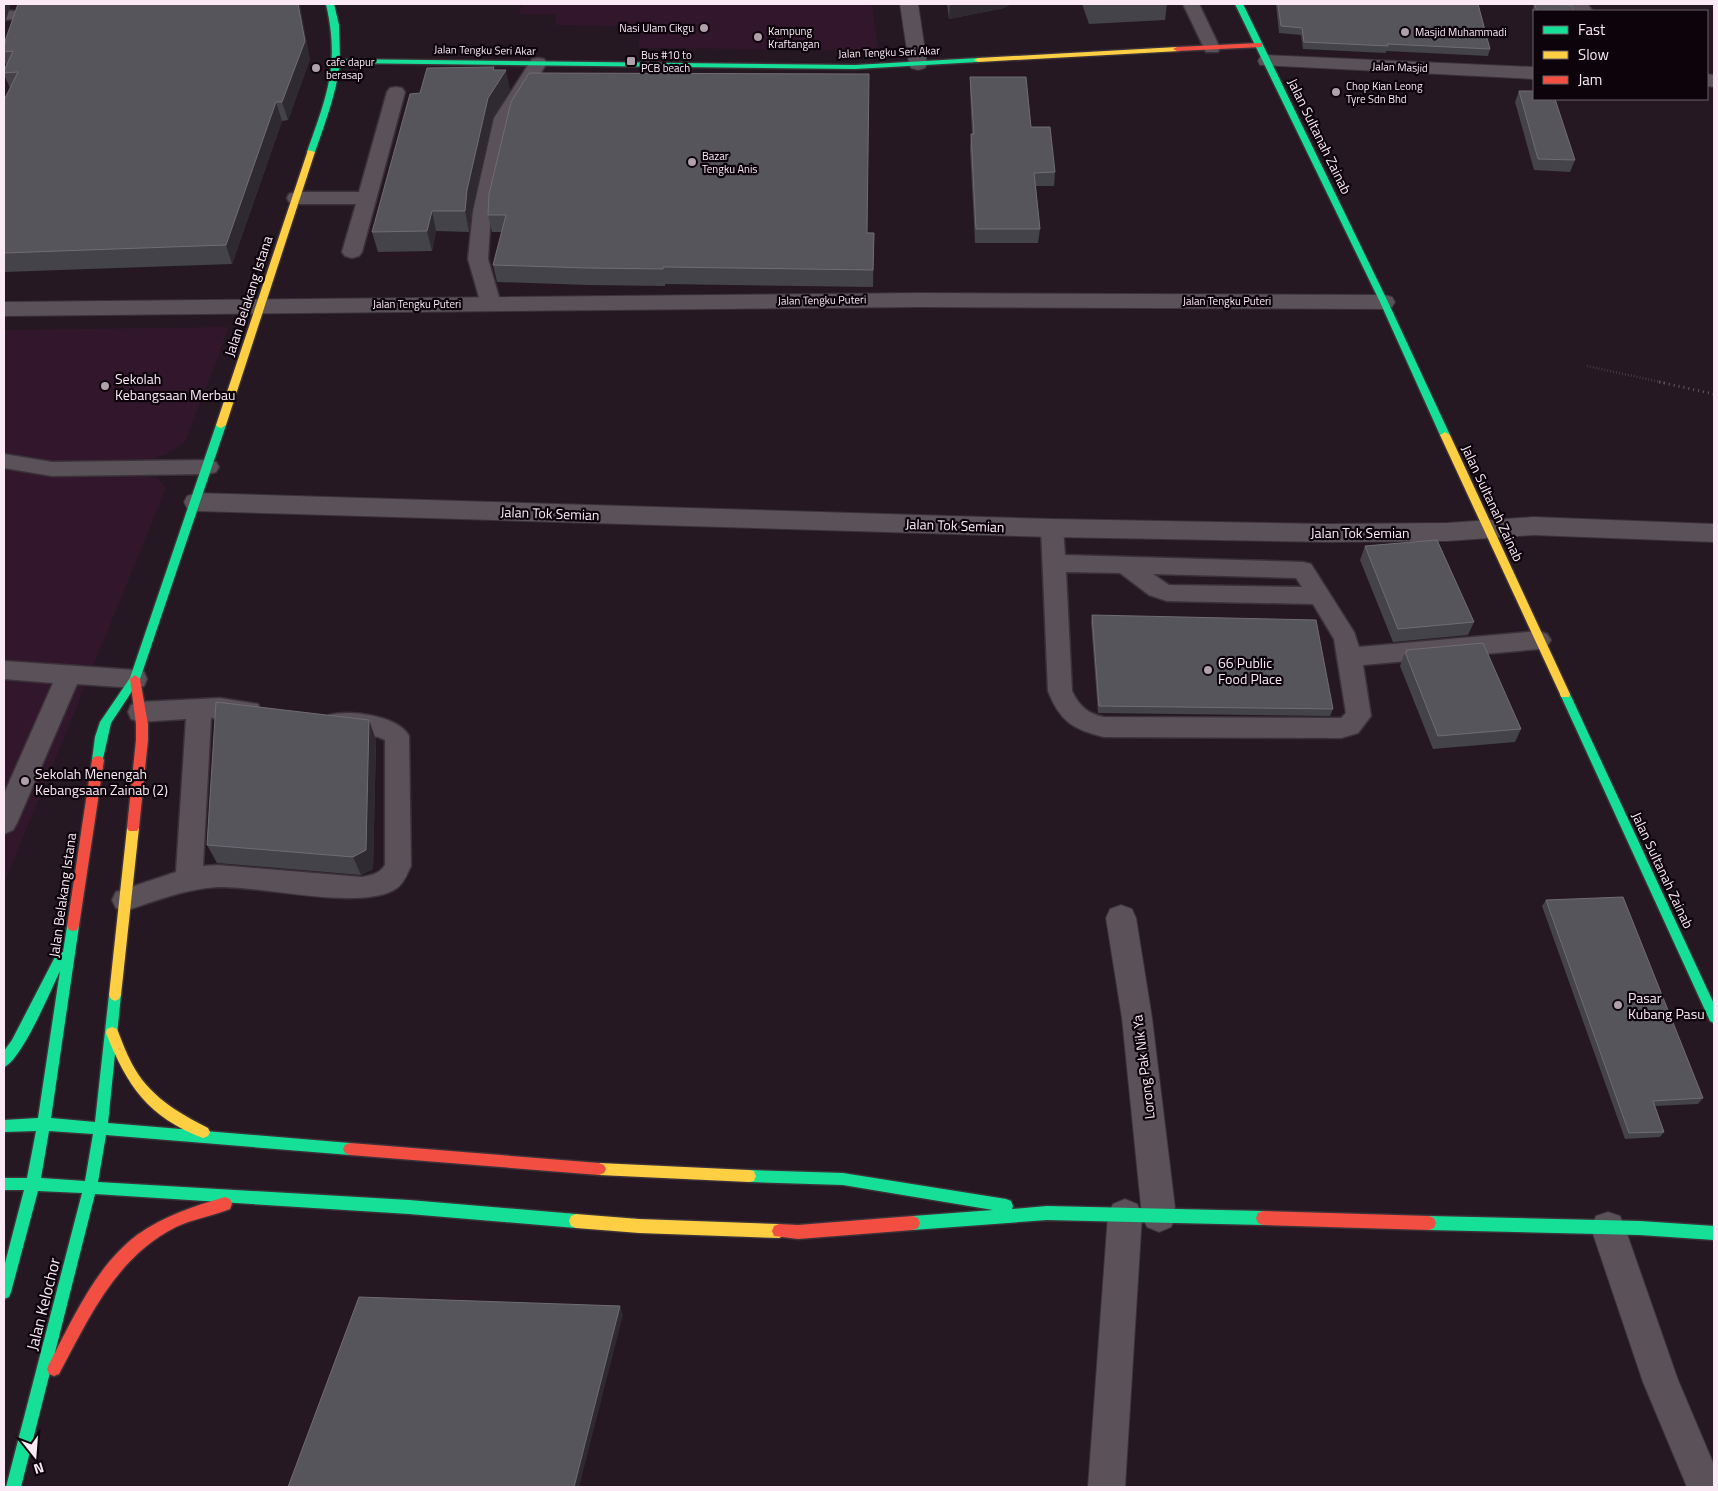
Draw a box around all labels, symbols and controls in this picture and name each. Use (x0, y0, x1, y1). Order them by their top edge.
legend (1533, 10, 1708, 100)
text: Fast (1578, 18, 1606, 41)
place label: Nasi Ulam Cikgu (619, 20, 694, 36)
marker: Nasi Ulam Cikgu (698, 22, 710, 34)
place label: Kampung Kraftangan (768, 23, 820, 52)
place label: Masjid Muhammadi (1415, 24, 1507, 40)
marker: Masjid Muhammadi (1399, 26, 1411, 38)
marker: Kampung Kraftangan (752, 31, 764, 43)
street label: Jalan Tengku Seri Akar (434, 41, 536, 59)
street label: Jalan Tengku Seri Akar (838, 42, 940, 62)
text: Slow (1578, 43, 1609, 66)
place label: Bus #10 to PCB beach (641, 47, 692, 76)
place label: cafe dapur berasap (326, 54, 375, 83)
marker: Bus #10 to PCB beach (625, 55, 637, 67)
street label: Jalan Masjid (1372, 58, 1428, 76)
marker: cafe dapur berasap (310, 62, 322, 74)
text: Jam (1578, 68, 1602, 91)
street label: Jalan Sultanah Zainab (1283, 74, 1357, 198)
place label: Chop Kian Leong Tyre Sdn Bhd (1346, 78, 1423, 107)
marker: Chop Kian Leong Tyre Sdn Bhd (1330, 86, 1342, 98)
place label: Bazar Tengku Anis (702, 148, 757, 177)
marker: Bazar Tengku Anis (686, 156, 698, 168)
street label: Jalan Belakang Istana (219, 233, 277, 359)
street label: Jalan Tengku Puteri (778, 291, 866, 309)
street label: Jalan Tengku Puteri (1183, 293, 1271, 309)
street label: Jalan Tengku Puteri (373, 296, 461, 312)
place label: Sekolah Kebangsaan Merbau (115, 368, 235, 405)
marker: Sekolah Kebangsaan Merbau (99, 380, 111, 392)
street label: Jalan Sultanah Zainab (1457, 441, 1529, 565)
street label: Jalan Tok Semian (500, 501, 600, 525)
street label: Jalan Tok Semian (905, 513, 1005, 537)
street label: Jalan Tok Semian (1310, 522, 1410, 543)
place label: 66 Public Food Place (1218, 652, 1282, 689)
marker: 66 Public Food Place (1202, 664, 1214, 676)
place label: Sekolah Menengah Kebangsaan Zainab (2) (35, 763, 168, 800)
marker: Sekolah Menengah Kebangsaan Zainab (2) (19, 775, 31, 787)
street label: Jalan Sultanah Zainab (1627, 808, 1699, 932)
street label: Jalan Belakang Istana (43, 831, 81, 959)
place label: Pasar Kubang Pasu (1628, 987, 1705, 1024)
marker: Pasar Kubang Pasu (1612, 999, 1624, 1011)
street label: Lorong Pak Nik Ya (1126, 1014, 1160, 1120)
street label: Jalan Kelochor (20, 1255, 66, 1353)
north arrow (10, 1431, 60, 1481)
text: N (31, 1457, 47, 1480)

